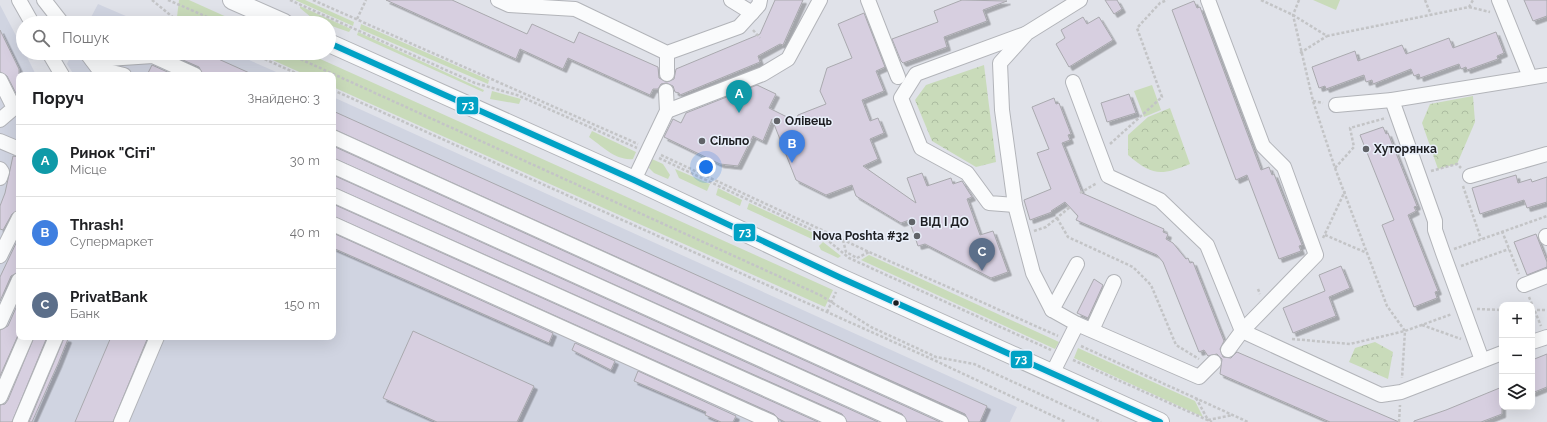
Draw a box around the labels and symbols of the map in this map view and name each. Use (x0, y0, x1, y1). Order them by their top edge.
pin: A (726, 80, 752, 113)
line badge: 73 (456, 96, 479, 115)
text: 73 (462, 99, 474, 112)
place label: Олівець (785, 114, 833, 128)
marker: Олівець (772, 116, 782, 126)
pin: B (779, 130, 805, 163)
place label: Сільпо (710, 134, 749, 148)
marker: Сільпо (697, 136, 707, 146)
place label: Хуторянка (1373, 142, 1437, 156)
marker: Хуторянка (1361, 144, 1371, 154)
your location (696, 157, 716, 177)
place label: ВІД І ДО (920, 215, 969, 229)
marker: ВІД І ДО (907, 217, 917, 227)
line badge: 73 (733, 223, 756, 242)
text: 73 (739, 226, 751, 239)
place label: Nova Poshta #32 (812, 229, 909, 243)
marker: Nova Poshta #32 (912, 231, 922, 241)
pin: C (969, 238, 995, 271)
unlabelled marker (891, 298, 901, 308)
line badge: 73 (1010, 350, 1033, 369)
text: 73 (1015, 353, 1027, 366)

